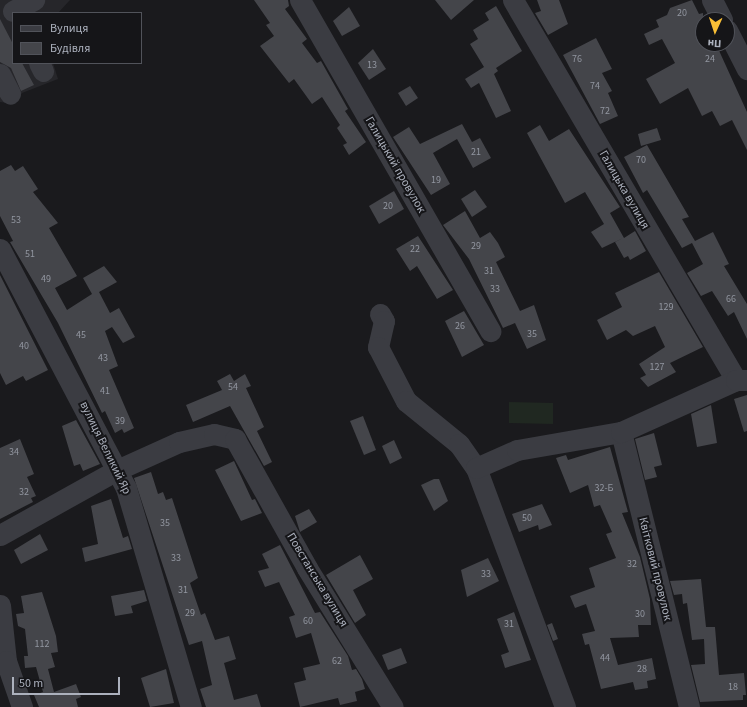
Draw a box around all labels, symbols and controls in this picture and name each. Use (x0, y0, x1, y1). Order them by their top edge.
house number: 20 (677, 8, 687, 20)
legend (12, 12, 142, 64)
north arrow (695, 12, 735, 52)
text: Вулиця (50, 20, 88, 37)
text: Пн (707, 36, 722, 51)
text: Будівля (50, 40, 90, 57)
house number: 76 (572, 54, 582, 66)
house number: 24 (705, 54, 715, 66)
house number: 13 (367, 60, 377, 72)
house number: 74 (590, 81, 600, 93)
house number: 72 (600, 106, 610, 118)
street label: Галицький провулок (362, 114, 428, 216)
house number: 21 (471, 147, 481, 159)
street label: Галицька вулиця (596, 148, 652, 232)
house number: 70 (636, 155, 646, 167)
house number: 19 (431, 175, 441, 187)
house number: 20 (383, 201, 393, 213)
house number: 53 (11, 215, 21, 227)
house number: 29 (471, 241, 481, 253)
house number: 22 (410, 244, 420, 256)
house number: 51 (25, 249, 35, 261)
house number: 31 (484, 266, 494, 278)
house number: 49 (41, 274, 51, 286)
house number: 33 (490, 284, 500, 296)
house number: 66 (726, 294, 736, 306)
house number: 129 (659, 302, 673, 314)
house number: 26 (455, 321, 465, 333)
house number: 35 (527, 329, 537, 341)
house number: 45 (76, 330, 86, 342)
house number: 40 (19, 341, 29, 353)
house number: 43 (98, 353, 108, 365)
house number: 127 (650, 362, 664, 374)
house number: 54 (228, 382, 238, 394)
house number: 41 (100, 386, 110, 398)
street label: вулиця Великий Яр (76, 399, 134, 497)
house number: 39 (115, 416, 125, 428)
house number: 34 (9, 447, 19, 459)
house number: 32-Б (595, 483, 613, 495)
house number: 32 (19, 487, 29, 499)
house number: 50 (522, 513, 532, 525)
street label: Квітковий провулок (635, 516, 675, 622)
house number: 35 (160, 518, 170, 530)
street label: Повстанська вулиця (283, 530, 351, 630)
house number: 33 (171, 553, 181, 565)
house number: 32 (627, 559, 637, 571)
house number: 33 (481, 569, 491, 581)
house number: 31 (178, 585, 188, 597)
house number: 29 (185, 608, 195, 620)
house number: 30 (635, 609, 645, 621)
house number: 60 (303, 616, 313, 628)
house number: 31 (504, 619, 514, 631)
house number: 112 (35, 639, 49, 651)
house number: 44 (600, 653, 610, 665)
house number: 62 (332, 656, 342, 668)
house number: 28 (637, 664, 647, 676)
scale bar (14, 669, 122, 695)
text: 50 m (19, 675, 43, 692)
house number: 18 (728, 682, 738, 694)

